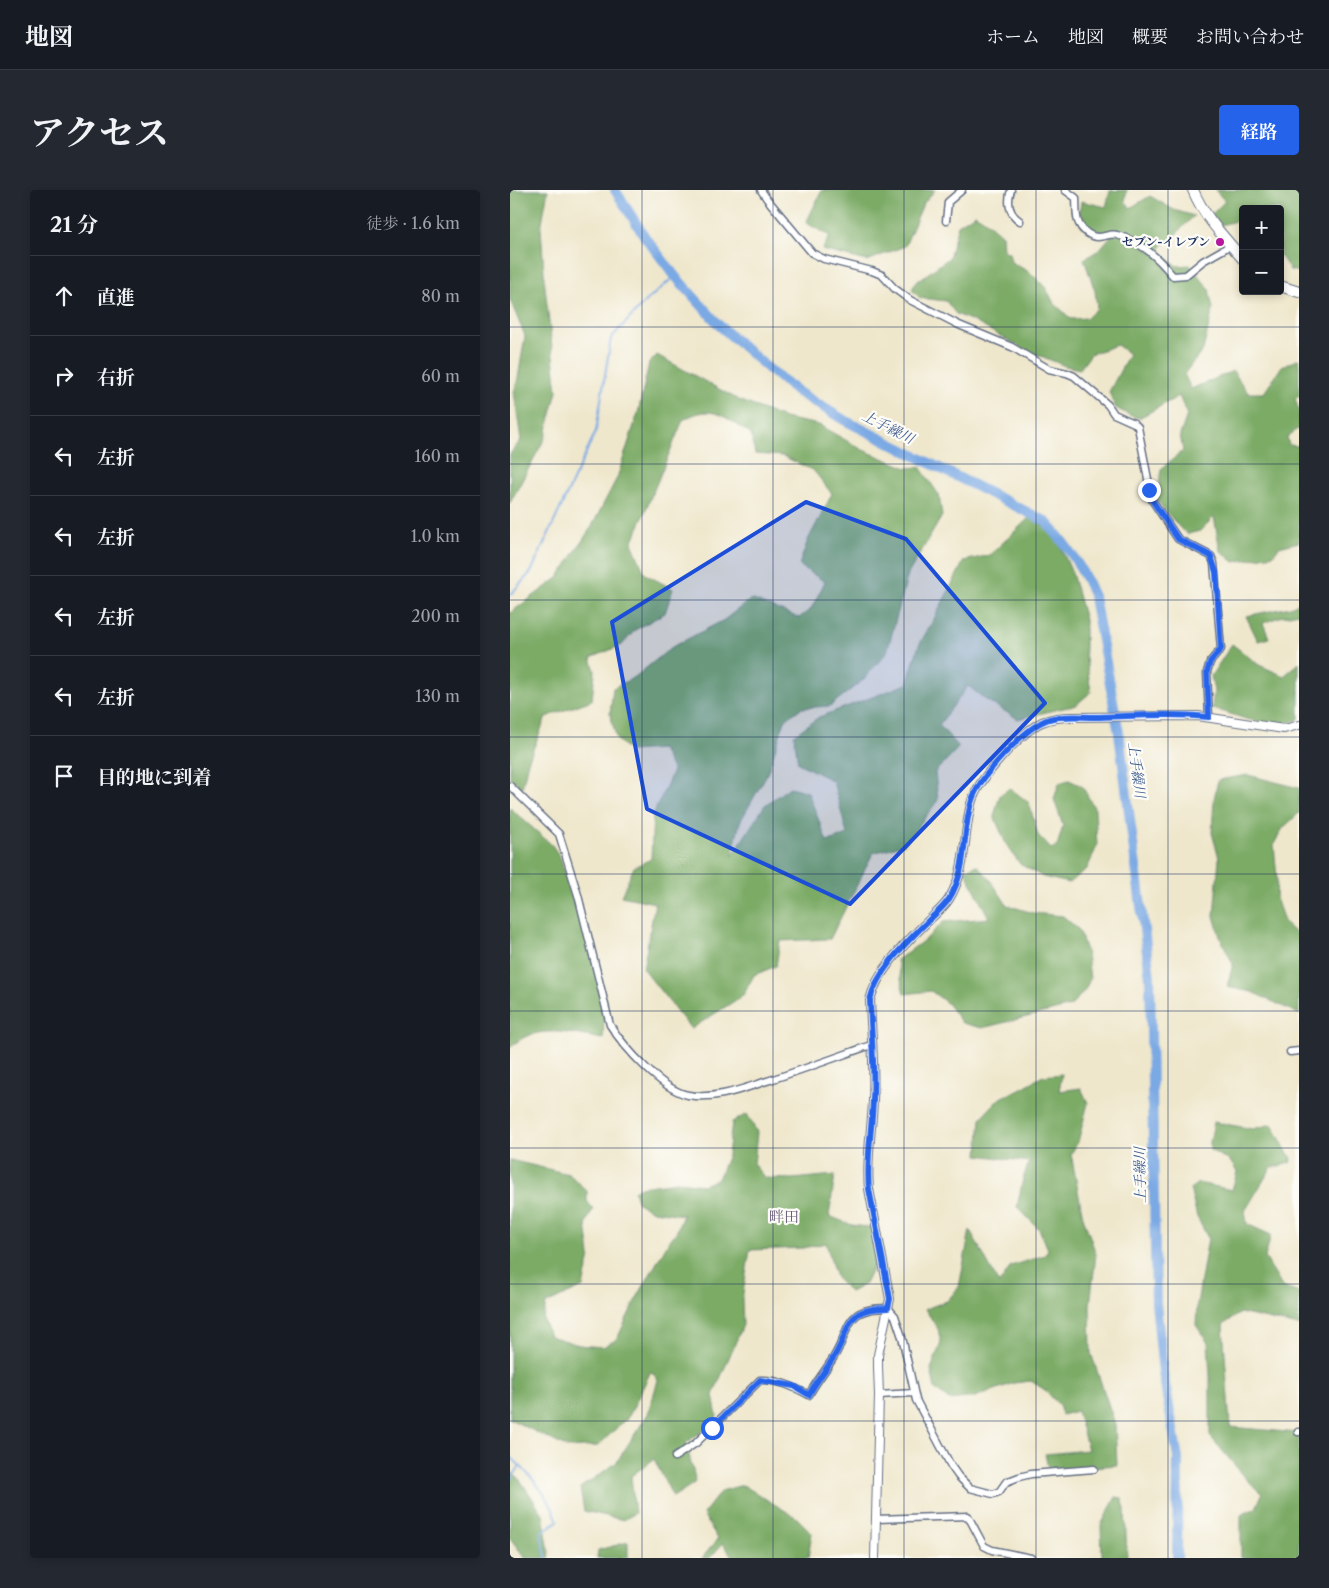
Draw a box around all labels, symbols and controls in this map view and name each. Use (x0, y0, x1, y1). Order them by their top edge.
text: 地図 (25, 22, 73, 51)
text: ホーム (986, 26, 1040, 48)
text: 地図 (1068, 26, 1104, 48)
text: 概要 (1132, 26, 1168, 48)
text: お問い合わせ (1196, 26, 1304, 48)
button: 経路 (1219, 105, 1299, 155)
text: アクセス (30, 111, 169, 154)
map controls (1239, 205, 1284, 295)
button: + (1239, 205, 1284, 250)
text: 21 分 (50, 212, 98, 237)
text: 徒歩 · 1.6 km (366, 213, 460, 233)
place label: セブン-イレブン (1122, 234, 1210, 249)
marker: セブン-イレブン (1214, 236, 1226, 248)
button: − (1239, 250, 1284, 295)
icon: ahead (50, 282, 78, 310)
text: 直進 (97, 286, 135, 309)
text: 80 m (421, 286, 460, 306)
icon: right (50, 362, 78, 390)
text: 右折 (97, 366, 135, 389)
text: 60 m (421, 366, 460, 386)
water label: 上手繰川 (859, 406, 919, 449)
icon: left (50, 442, 78, 470)
text: 左折 (97, 446, 135, 469)
text: 160 m (415, 446, 460, 466)
route end (1138, 479, 1161, 502)
icon: left (50, 522, 78, 550)
text: 左折 (97, 526, 135, 549)
text: 1.0 km (411, 526, 460, 546)
icon: left (50, 602, 78, 630)
text: 左折 (97, 606, 135, 629)
text: 200 m (411, 606, 460, 626)
icon: left (50, 682, 78, 710)
text: 左折 (97, 686, 135, 709)
text: 130 m (415, 686, 460, 706)
water label: 上手繰川 (1125, 741, 1150, 801)
icon: arrive (50, 762, 78, 790)
text: 目的地に到着 (97, 766, 211, 789)
water label: 上手繰川 (1130, 1145, 1149, 1203)
district label: 畔田 (769, 1207, 799, 1226)
route start (701, 1417, 724, 1440)

